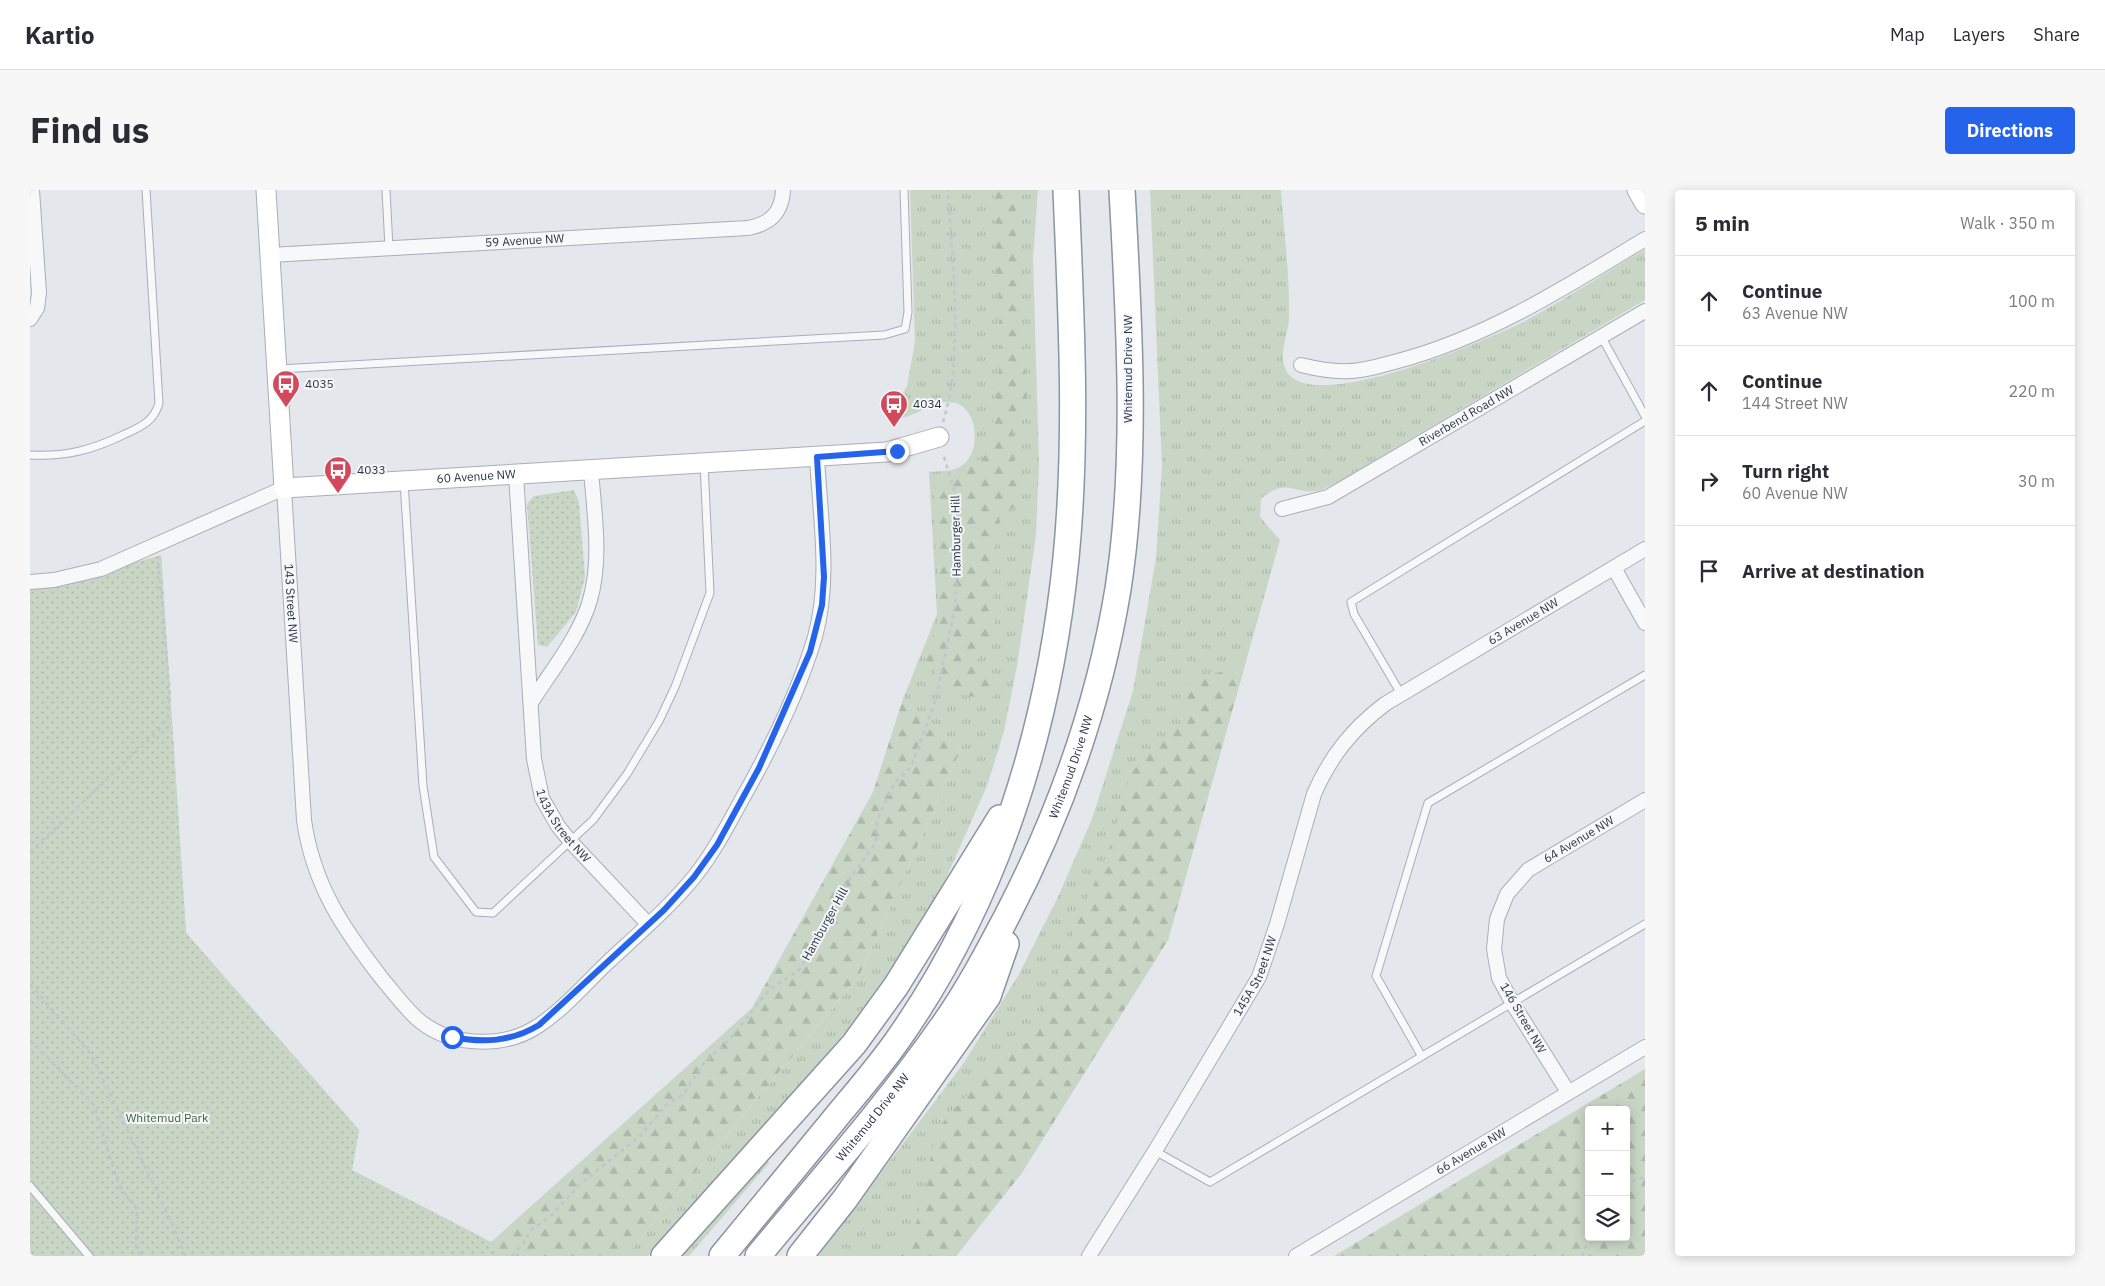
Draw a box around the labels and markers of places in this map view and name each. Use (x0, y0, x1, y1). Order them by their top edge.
bus stop icon: 4035 (271, 369, 301, 408)
place label: 4035 (305, 376, 334, 391)
bus stop icon: 4034 (879, 389, 909, 428)
place label: 4034 (913, 396, 942, 411)
bus stop icon: 4033 (323, 455, 353, 494)
place label: 4033 (357, 462, 386, 477)

